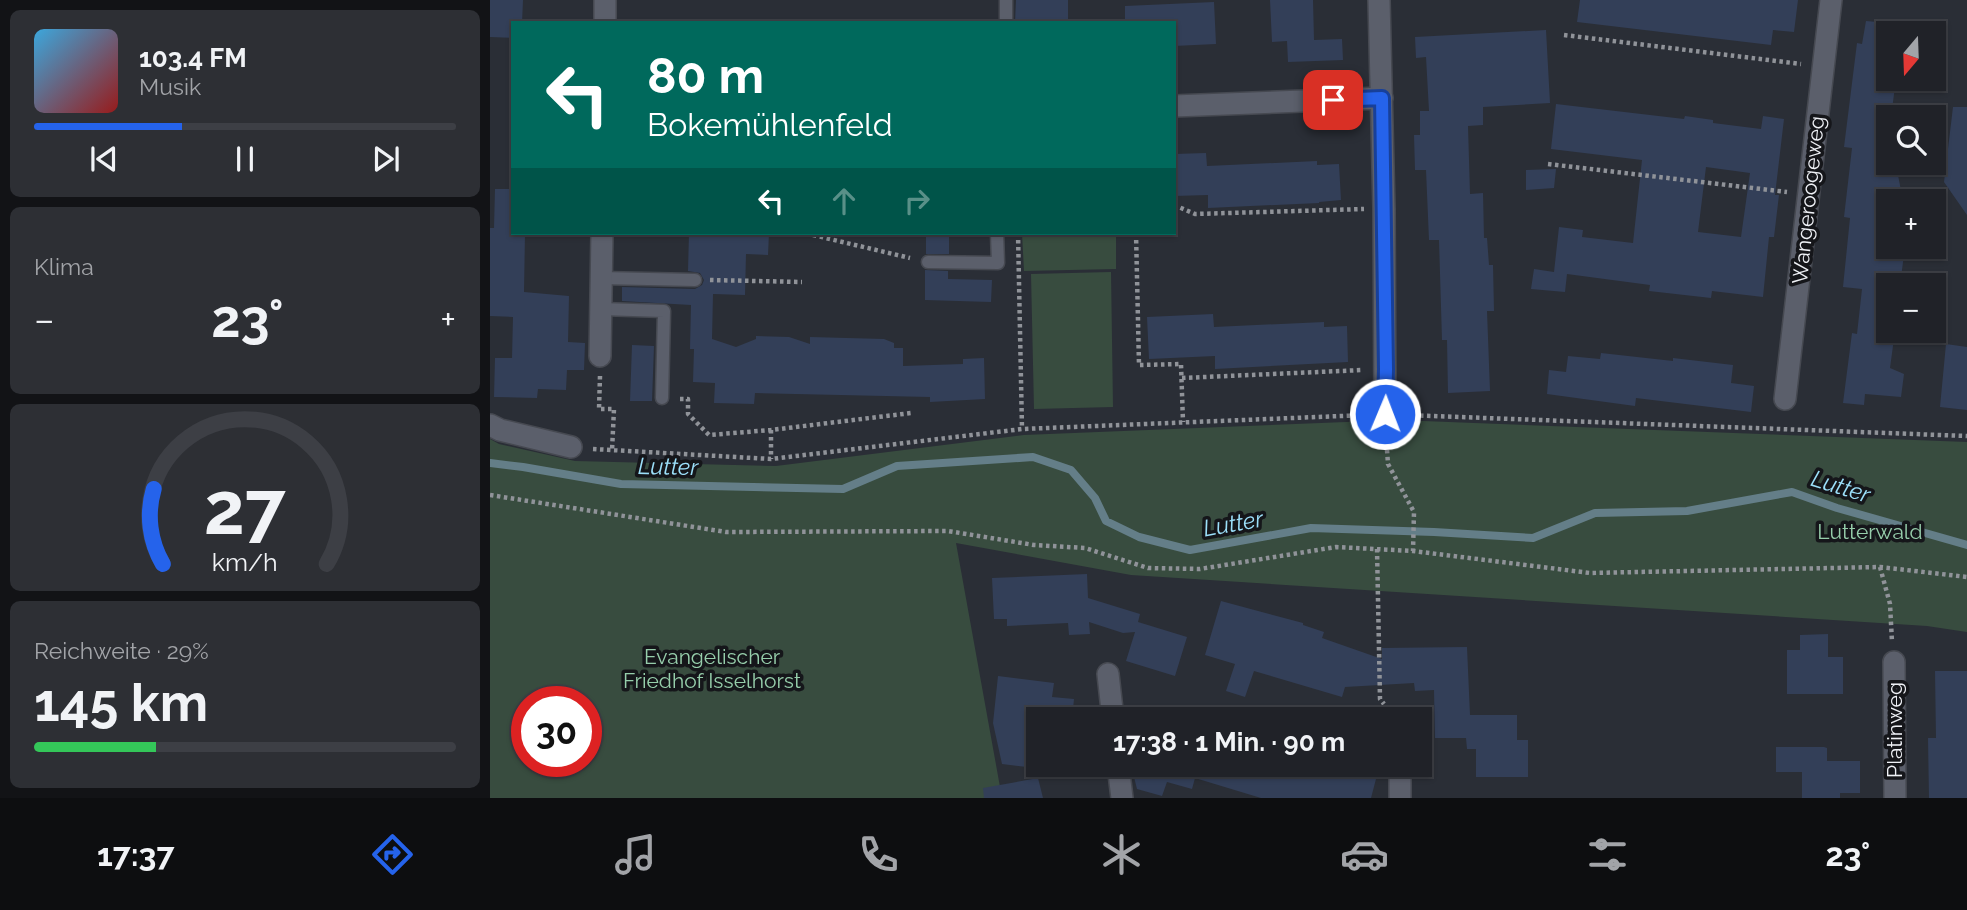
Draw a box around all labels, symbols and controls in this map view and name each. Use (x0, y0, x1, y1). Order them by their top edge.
north arrow (1876, 21, 1946, 91)
map controls (1876, 21, 1946, 343)
text: 103.4 FM (139, 43, 247, 73)
text: 80 m (647, 47, 764, 104)
icon: left (532, 49, 623, 140)
pin (1303, 70, 1363, 130)
text: Musik (139, 73, 201, 100)
icon: arrive (1314, 81, 1352, 119)
button: search (1876, 105, 1946, 175)
text: Bokemühlenfeld (647, 106, 893, 143)
street label: Wangeroogeweg (1787, 115, 1829, 285)
icon: previous (85, 140, 123, 178)
icon: pause (226, 140, 264, 178)
icon: next (367, 140, 405, 178)
icon: left (752, 182, 790, 220)
icon: ahead (825, 182, 863, 220)
icon: right (898, 182, 936, 220)
button: + (1876, 189, 1946, 259)
text: Klima (34, 253, 94, 280)
button: − (1876, 273, 1946, 343)
text: 23° (211, 288, 284, 349)
text: − (34, 297, 54, 342)
text: + (440, 297, 456, 342)
position arrow (1348, 377, 1422, 451)
water label: Lutter (638, 452, 700, 480)
water label: Lutter (1808, 464, 1875, 508)
text: 27 (204, 466, 286, 551)
water label: Lutter (1201, 504, 1266, 542)
park label: Lutterwald (1817, 519, 1923, 544)
text: km/h (212, 546, 278, 576)
text: Reichweite · 29% (34, 637, 209, 664)
park label: Evangelischer Friedhof Isselhorst (623, 644, 801, 693)
text: 145 km (34, 672, 208, 733)
street label: Platinweg (1882, 682, 1907, 778)
speed limit sign: 30 (511, 686, 602, 777)
text: 17:38 · 1 Min. · 90 m (1113, 727, 1345, 757)
icon: directions (368, 830, 417, 879)
icon: music (611, 830, 660, 879)
icon: phone (854, 830, 903, 879)
icon: climate (1097, 830, 1146, 879)
icon: car (1340, 830, 1389, 879)
icon: filters (1583, 830, 1632, 879)
text: 17:37 (97, 836, 174, 873)
text: 23° (1826, 836, 1870, 873)

